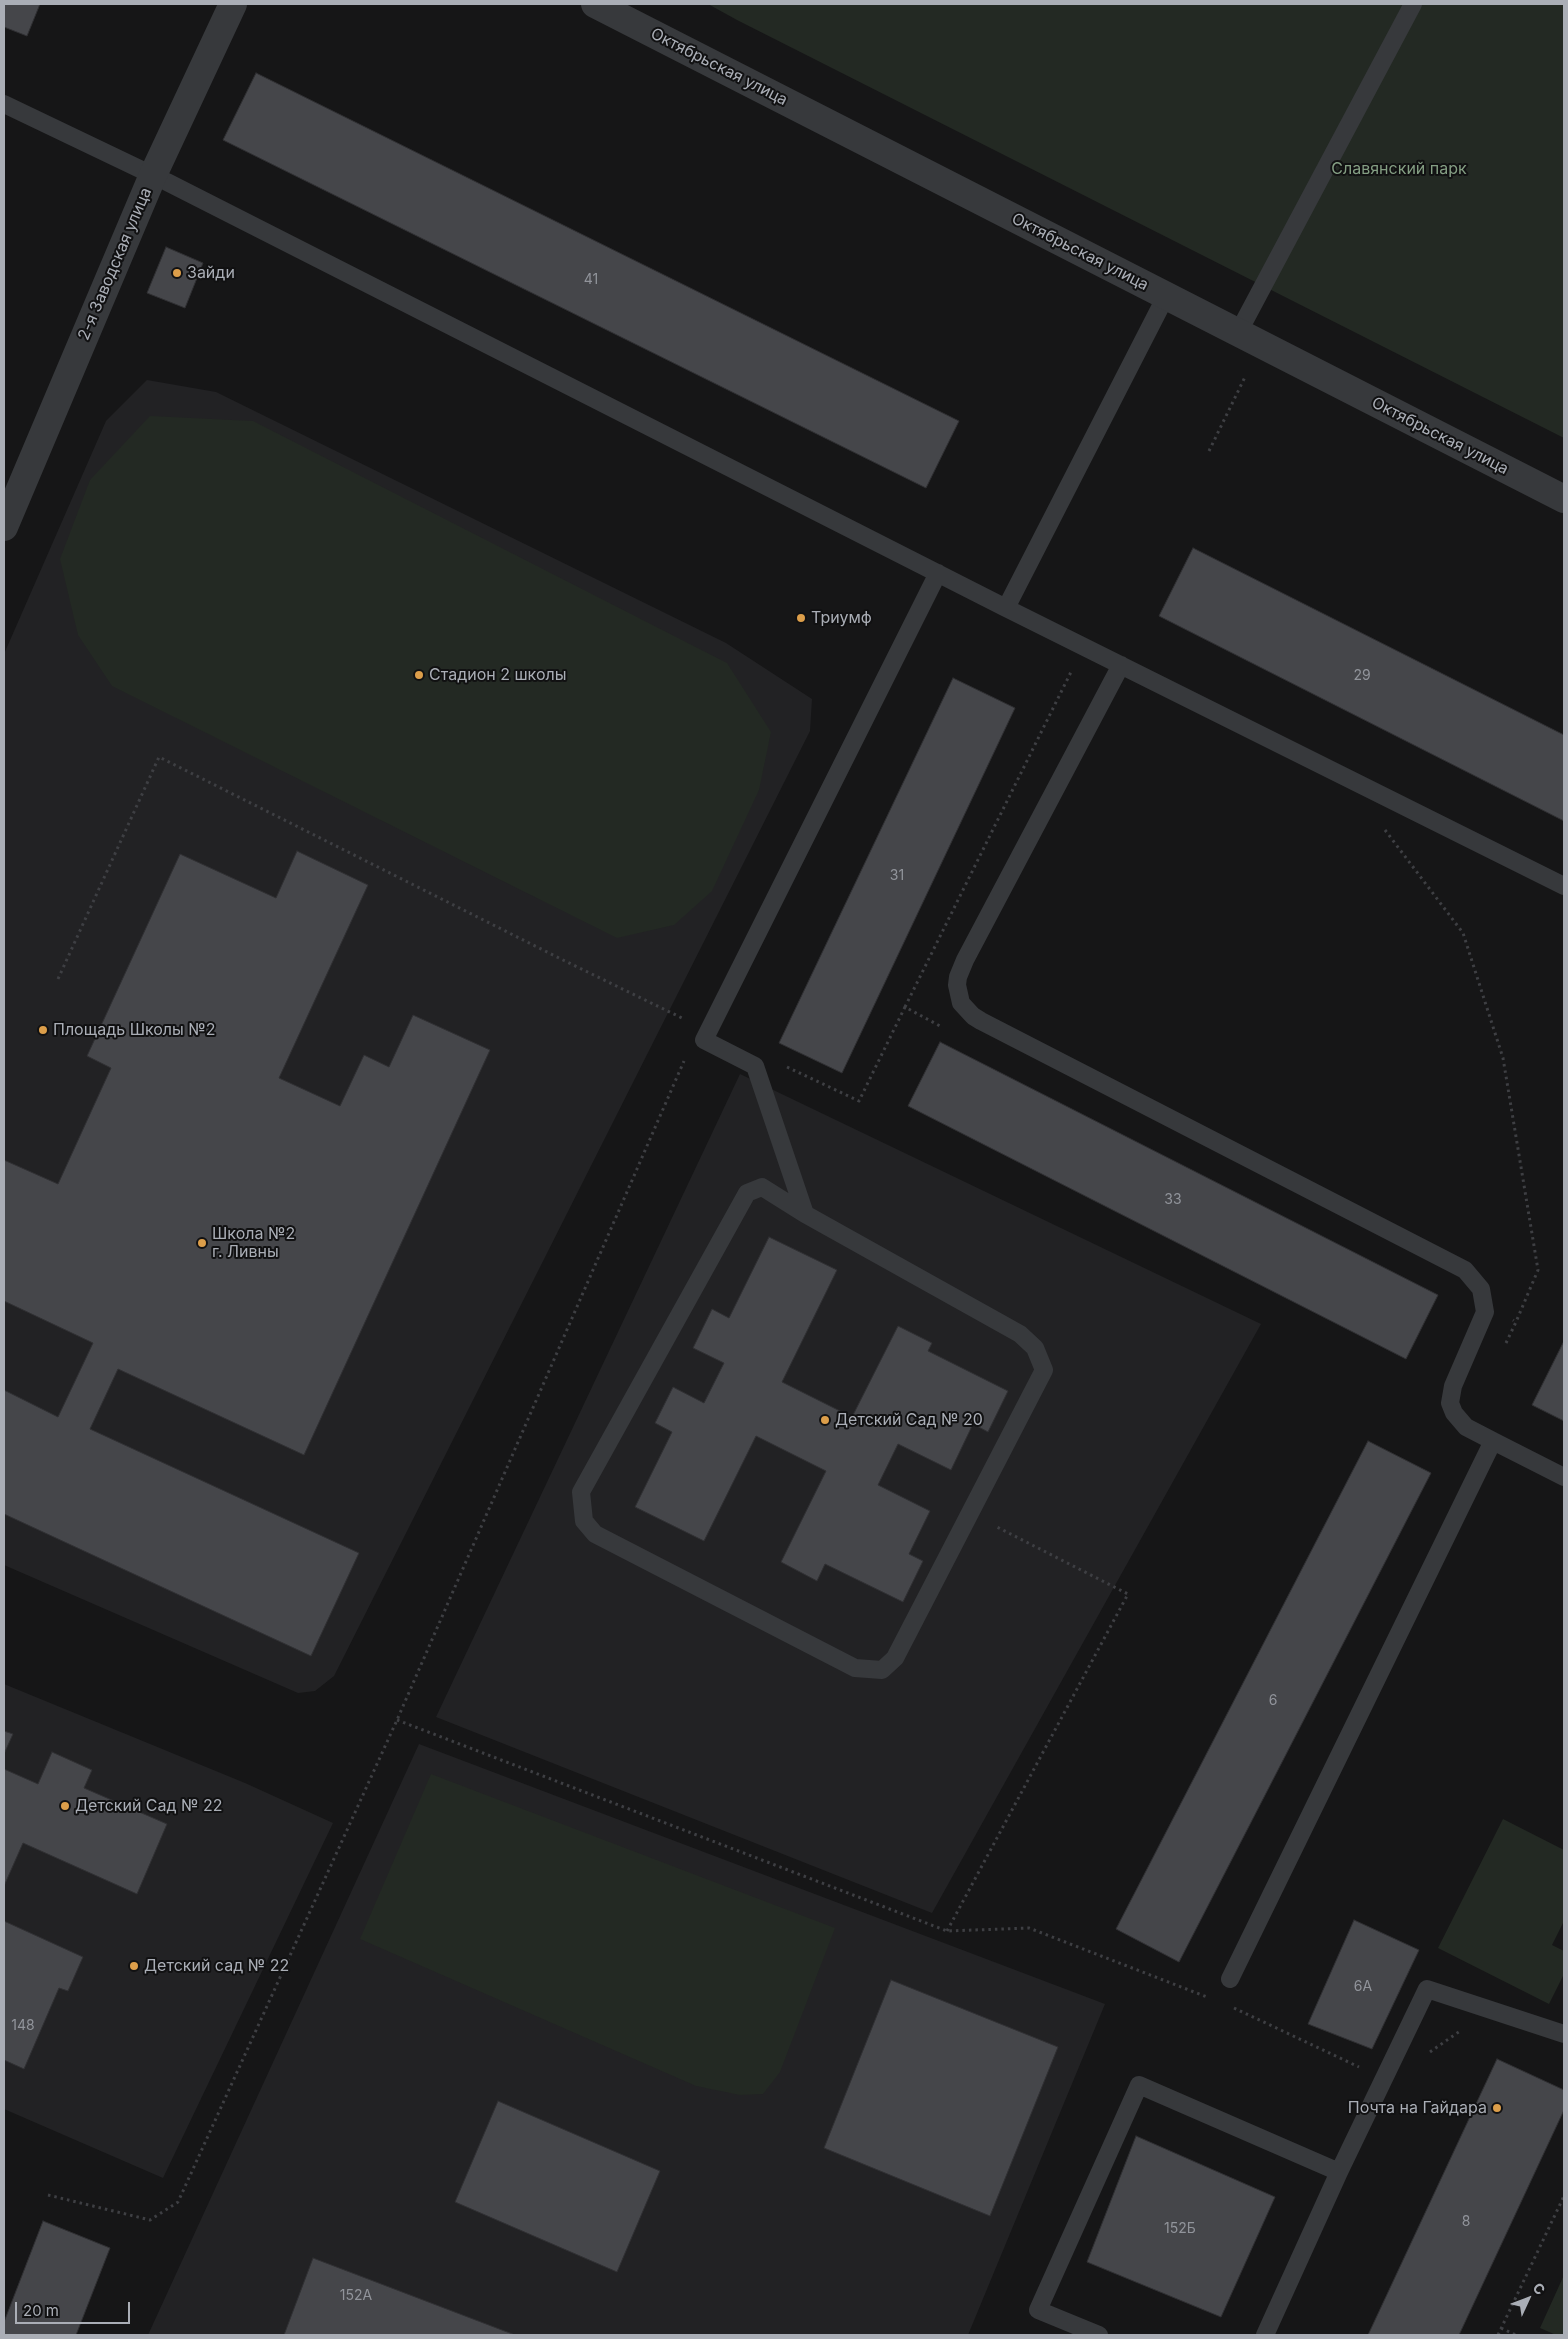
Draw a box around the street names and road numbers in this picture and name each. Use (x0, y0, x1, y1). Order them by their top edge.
street label: Октябрьская улица (647, 24, 791, 110)
street label: 2-я Заводская улица (74, 185, 156, 343)
street label: Октябрьская улица (1008, 209, 1152, 295)
street label: Октябрьская улица (1368, 393, 1512, 479)

